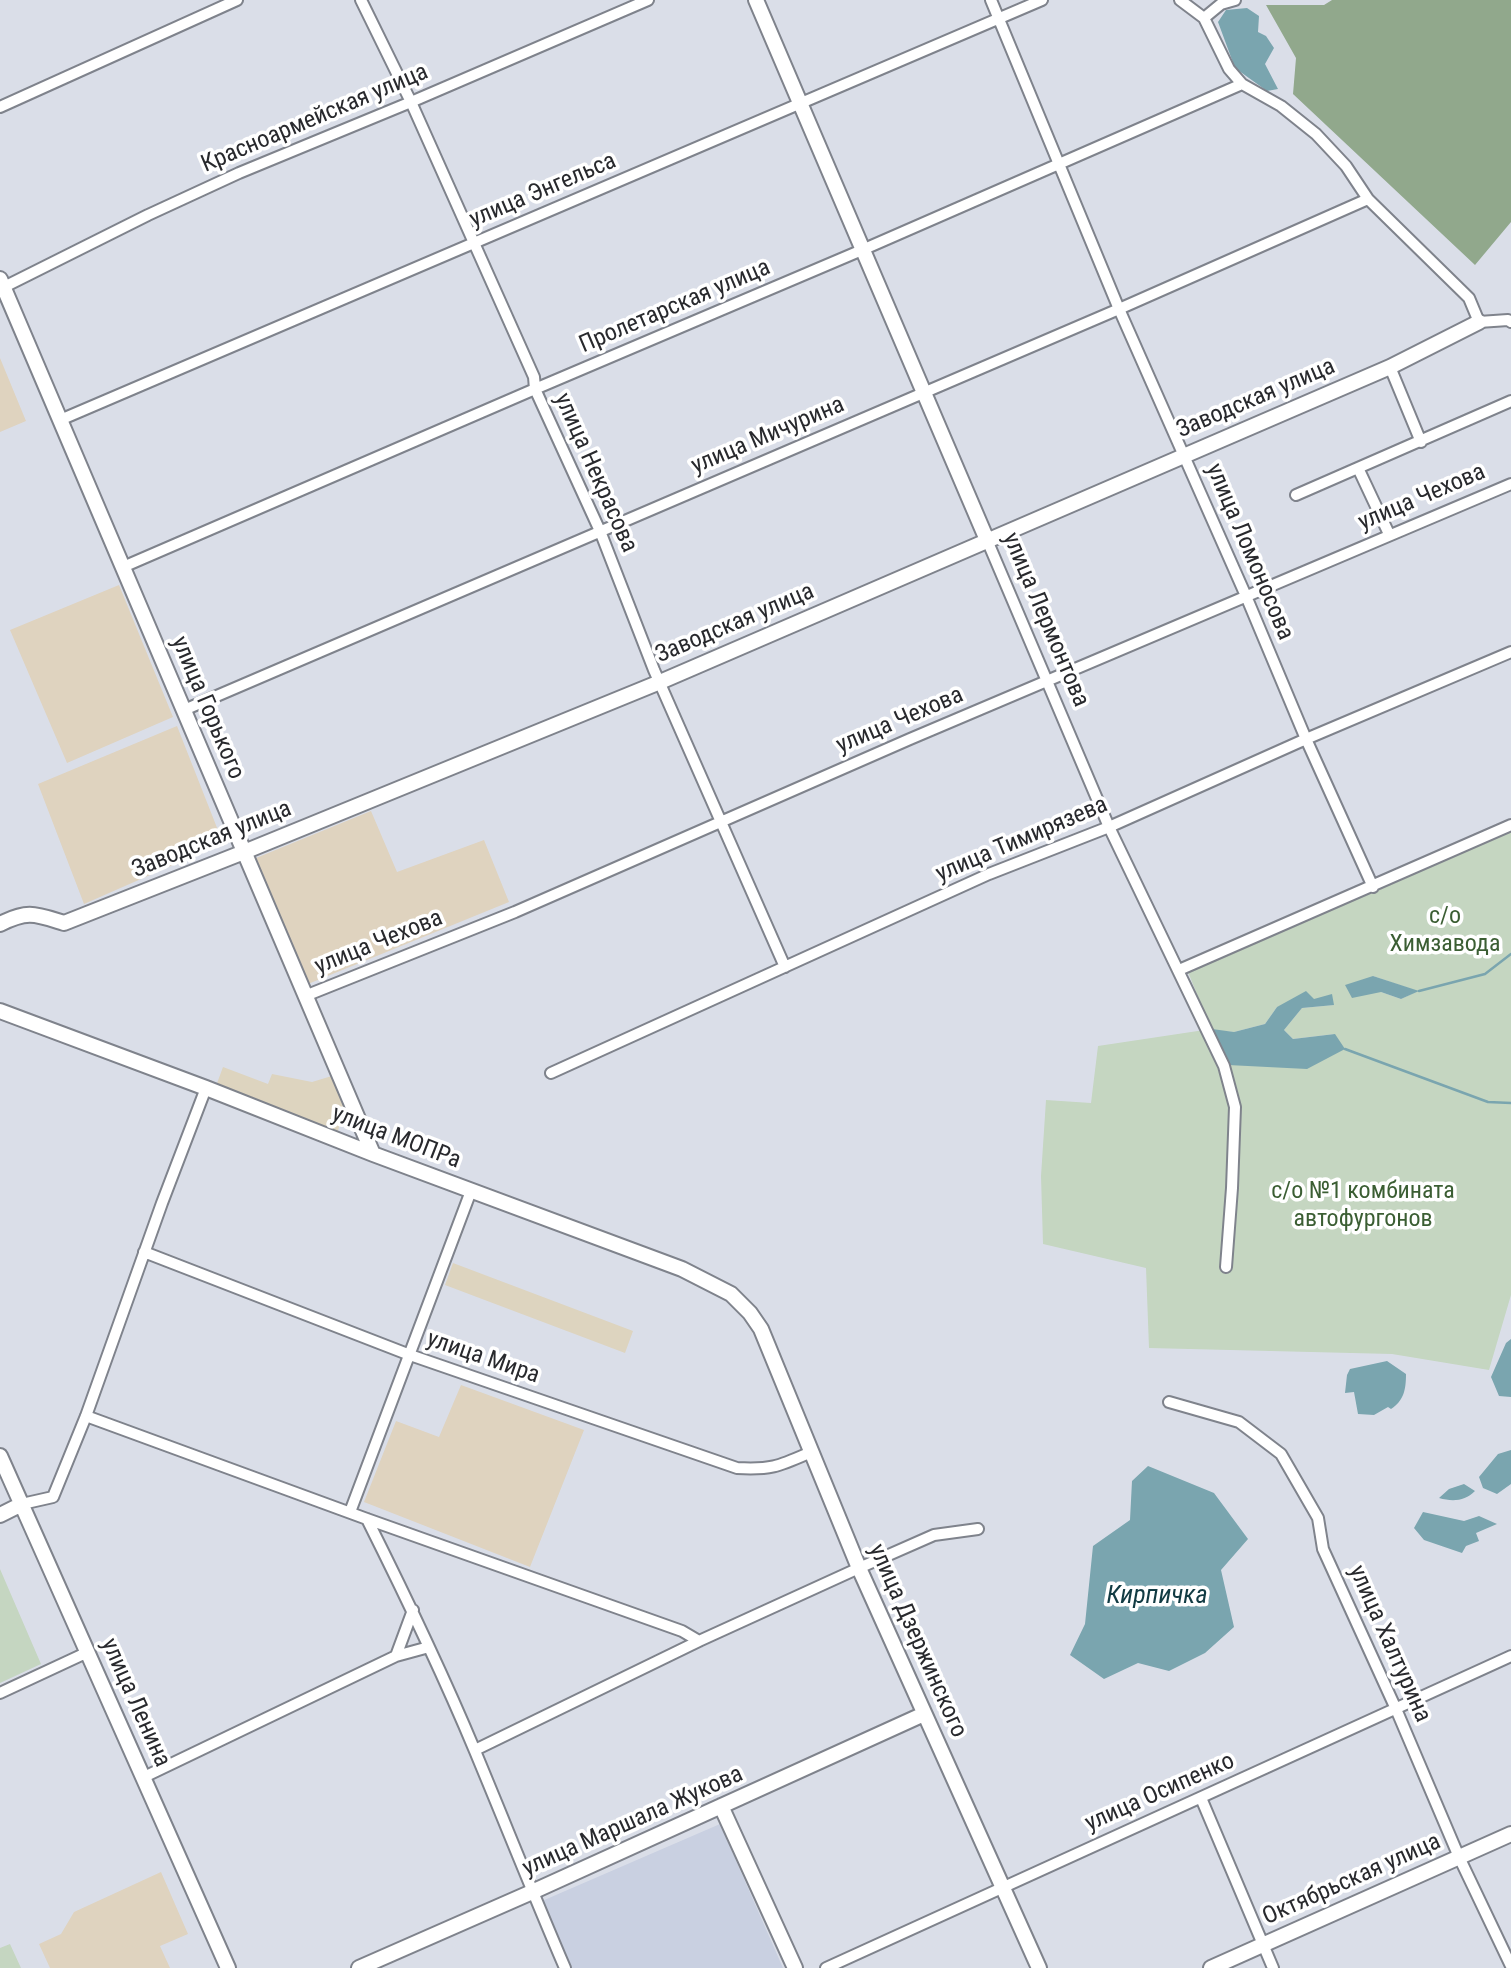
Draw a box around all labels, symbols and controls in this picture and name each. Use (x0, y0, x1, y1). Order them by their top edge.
street label: Красноармейская улица (197, 58, 433, 180)
street label: улица Энгельса (465, 147, 621, 235)
street label: Пролетарская улица (575, 254, 775, 360)
street label: Заводская улица (1172, 353, 1340, 445)
street label: улица Некрасова (547, 389, 643, 557)
street label: улица Мичурина (687, 391, 849, 481)
street label: улица Чехова (1354, 458, 1490, 538)
street label: улица Ломоносова (1199, 459, 1299, 645)
street label: улица Лермонтова (995, 529, 1095, 711)
street label: Заводская улица (651, 578, 819, 670)
street label: улица Горького (164, 632, 250, 784)
street label: улица Чехова (832, 681, 968, 761)
street label: улица Тимирязева (932, 791, 1112, 889)
street label: Заводская улица (128, 795, 296, 885)
park label: с/о Химзавода (1390, 903, 1500, 959)
street label: улица Чехова (311, 904, 447, 982)
street label: улица МОПРа (328, 1100, 464, 1176)
park label: с/о №1 комбината автофургонов (1271, 1178, 1455, 1234)
street label: улица Мира (423, 1325, 543, 1391)
street label: улица Дзержинского (861, 1540, 973, 1742)
street label: улица Халтурина (1342, 1561, 1436, 1727)
water label: Кирпичка (1106, 1580, 1208, 1612)
street label: улица Ленина (94, 1634, 176, 1772)
street label: улица Осипенко (1081, 1747, 1239, 1839)
street label: улица Маршала Жукова (518, 1760, 748, 1884)
street label: Октябрьская улица (1259, 1828, 1445, 1932)

